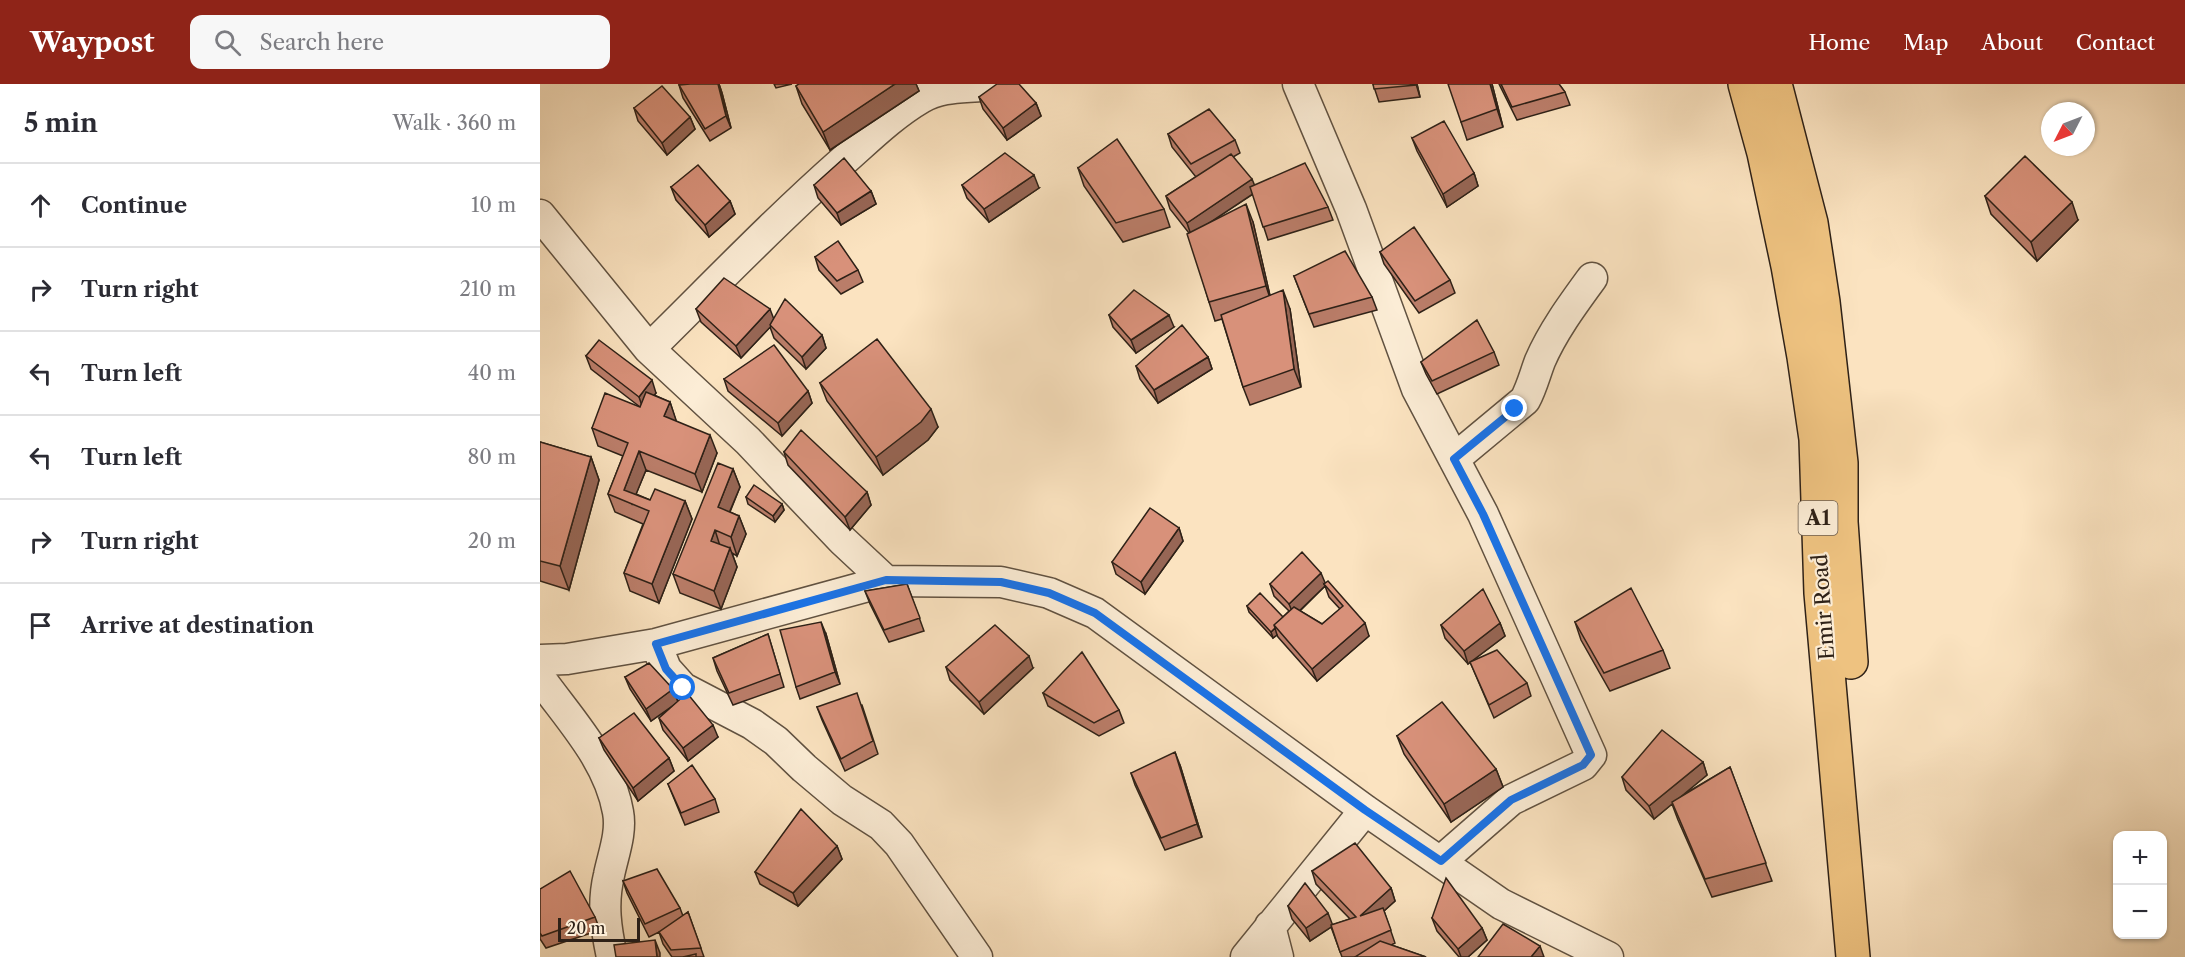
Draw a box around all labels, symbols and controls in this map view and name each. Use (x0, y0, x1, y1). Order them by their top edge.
search box (190, 15, 610, 69)
text: Waypost (30, 25, 154, 59)
icon: search (211, 26, 244, 59)
text: Search here (259, 29, 384, 56)
text: Home (1809, 30, 1870, 55)
text: Map (1903, 30, 1948, 55)
text: About (1981, 30, 2043, 55)
text: Contact (2076, 30, 2155, 55)
north arrow (2041, 102, 2095, 156)
text: 5 min (24, 107, 98, 139)
text: Walk · 360 m (393, 111, 516, 135)
icon: ahead (24, 189, 57, 222)
text: Continue (81, 192, 187, 219)
text: 10 m (471, 193, 516, 217)
icon: right (24, 273, 57, 306)
text: Turn right (81, 276, 199, 303)
text: 210 m (459, 277, 516, 301)
icon: left (24, 357, 57, 390)
text: Turn left (81, 360, 182, 387)
text: 40 m (468, 361, 516, 385)
route end (1501, 395, 1527, 421)
icon: left (24, 441, 57, 474)
text: Turn left (81, 444, 182, 471)
text: 80 m (468, 445, 516, 469)
road number: A1 (1798, 501, 1838, 535)
icon: right (24, 525, 57, 558)
text: Turn right (81, 528, 199, 555)
text: 20 m (468, 529, 516, 553)
street label: Emir Road (1807, 553, 1839, 661)
icon: arrive (24, 609, 57, 642)
text: Arrive at destination (81, 612, 314, 639)
route start (669, 674, 695, 700)
map controls (2113, 831, 2167, 939)
button: + (2113, 831, 2167, 885)
button: − (2113, 885, 2167, 939)
scale bar (558, 915, 640, 942)
text: 20 m (567, 918, 606, 938)

